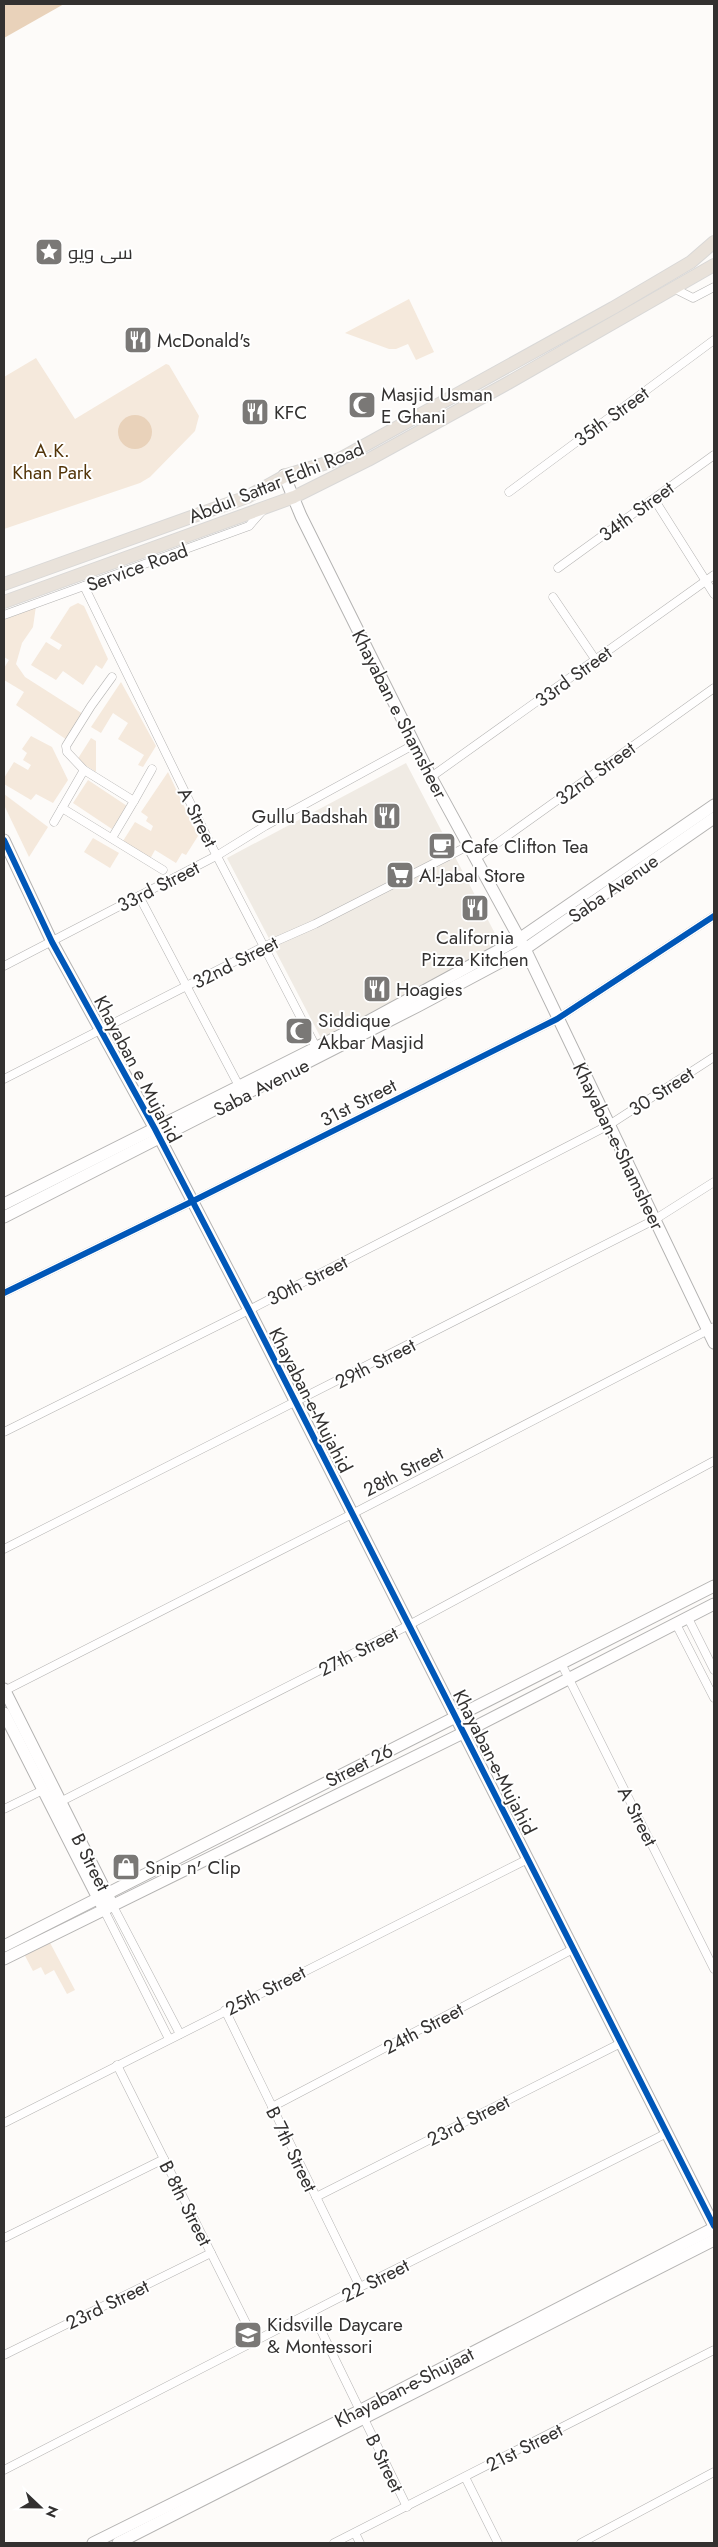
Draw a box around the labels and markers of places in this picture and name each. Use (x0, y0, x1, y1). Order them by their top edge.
place icon: سی ویو (34, 237, 64, 267)
place label: سی ویو (68, 239, 133, 266)
restaurant icon: McDonald's (123, 325, 153, 355)
place label: McDonald's (157, 327, 251, 354)
place label: Masjid Usman E Ghani (381, 381, 493, 430)
mosque icon: Masjid Usman E Ghani (347, 390, 377, 420)
restaurant icon: KFC (240, 397, 270, 427)
place label: KFC (274, 399, 307, 426)
restaurant icon: Gullu Badshah (372, 801, 402, 831)
place label: Gullu Badshah (252, 803, 368, 830)
cafe icon: Cafe Clifton Tea (427, 831, 457, 861)
place label: Cafe Clifton Tea (461, 833, 588, 860)
supermarket icon: Al-Jabal Store (385, 860, 415, 890)
place label: Al-Jabal Store (419, 862, 525, 889)
restaurant icon: California Pizza Kitchen (460, 893, 490, 923)
place label: California Pizza Kitchen (421, 924, 529, 973)
restaurant icon: Hoagies (362, 974, 392, 1004)
place label: Hoagies (396, 976, 463, 1003)
place label: Siddique Akbar Masjid (318, 1007, 424, 1056)
mosque icon: Siddique Akbar Masjid (284, 1016, 314, 1046)
shop icon: Snip n' Clip (111, 1852, 141, 1882)
place label: Snip n' Clip (145, 1854, 241, 1881)
place label: Kidsville Daycare & Montessori (267, 2311, 403, 2360)
school or university icon: Kidsville Daycare & Montessori (233, 2320, 263, 2350)

